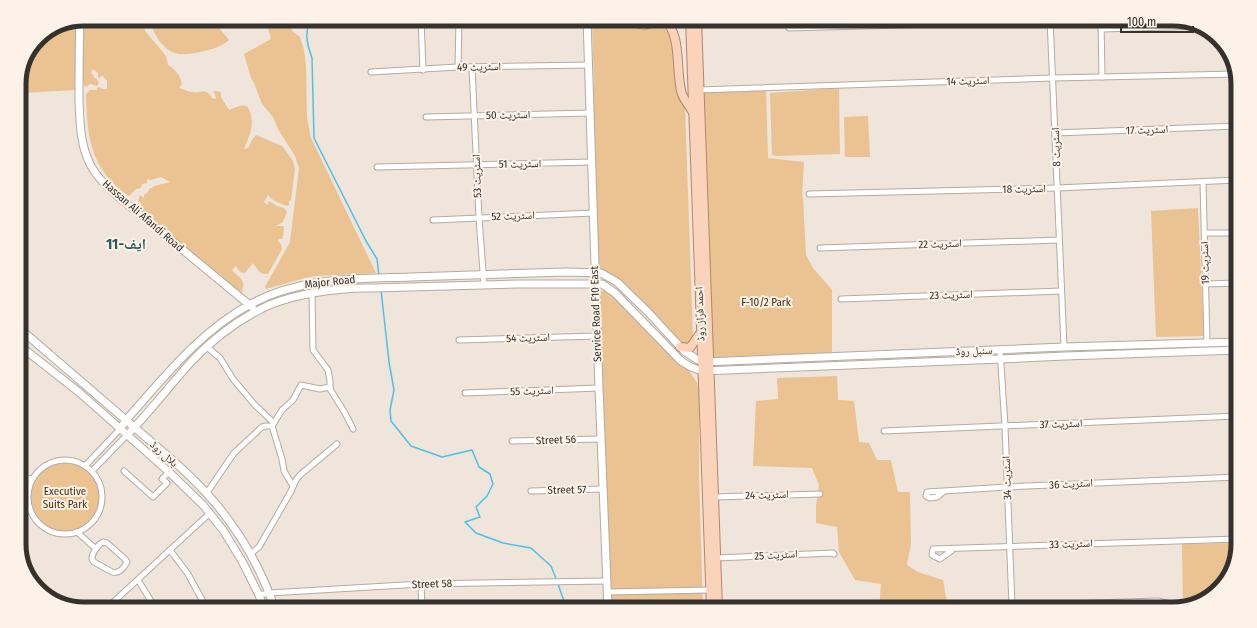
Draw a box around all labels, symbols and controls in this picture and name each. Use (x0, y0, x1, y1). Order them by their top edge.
scale bar (1121, 8, 1193, 34)
text: 100 m (1127, 15, 1156, 29)
street label: اسٹریٹ 49 (457, 60, 501, 74)
street label: اسٹریٹ 14 (946, 74, 990, 88)
street label: اسٹریٹ 50 (486, 108, 530, 122)
street label: اسٹریٹ 17 (1126, 123, 1168, 137)
street label: اسٹریٹ 8 (1049, 127, 1063, 167)
street label: اسٹریٹ 53 (470, 154, 484, 198)
street label: اسٹریٹ 51 (499, 157, 541, 171)
street label: Hassan Ali Afandi Road (100, 177, 186, 255)
street label: اسٹریٹ 18 (1002, 182, 1046, 196)
street label: اسٹریٹ 52 (491, 209, 535, 223)
district label: ایف-11 (106, 235, 146, 253)
street label: اسٹریٹ 22 (918, 237, 962, 251)
street label: اسٹریٹ 19 (1198, 241, 1212, 285)
street label: Service Road F10 East (588, 265, 604, 362)
street label: Major Road (304, 273, 356, 291)
street label: احمد فراز روڈ (693, 287, 707, 341)
street label: اسٹریٹ 23 (929, 288, 973, 302)
park label: F-10/2 Park (741, 296, 792, 309)
street label: اسٹریٹ 54 (506, 331, 550, 345)
street label: سنبل روڈ (955, 344, 993, 358)
street label: اسٹریٹ 55 (510, 384, 554, 398)
street label: اسٹریٹ 37 (1039, 417, 1083, 431)
street label: Street 56 (536, 433, 577, 447)
street label: ہلال روڈ (147, 438, 181, 470)
street label: اسٹریٹ 34 (1000, 456, 1014, 500)
street label: اسٹریٹ 36 (1049, 476, 1093, 492)
street label: Street 57 (547, 483, 587, 497)
park label: Executive Suits Park (43, 485, 88, 511)
street label: اسٹریٹ 24 (745, 488, 789, 502)
street label: اسٹریٹ 33 (1049, 537, 1093, 551)
street label: اسٹریٹ 25 (754, 547, 798, 563)
street label: Street 58 (412, 577, 453, 591)

